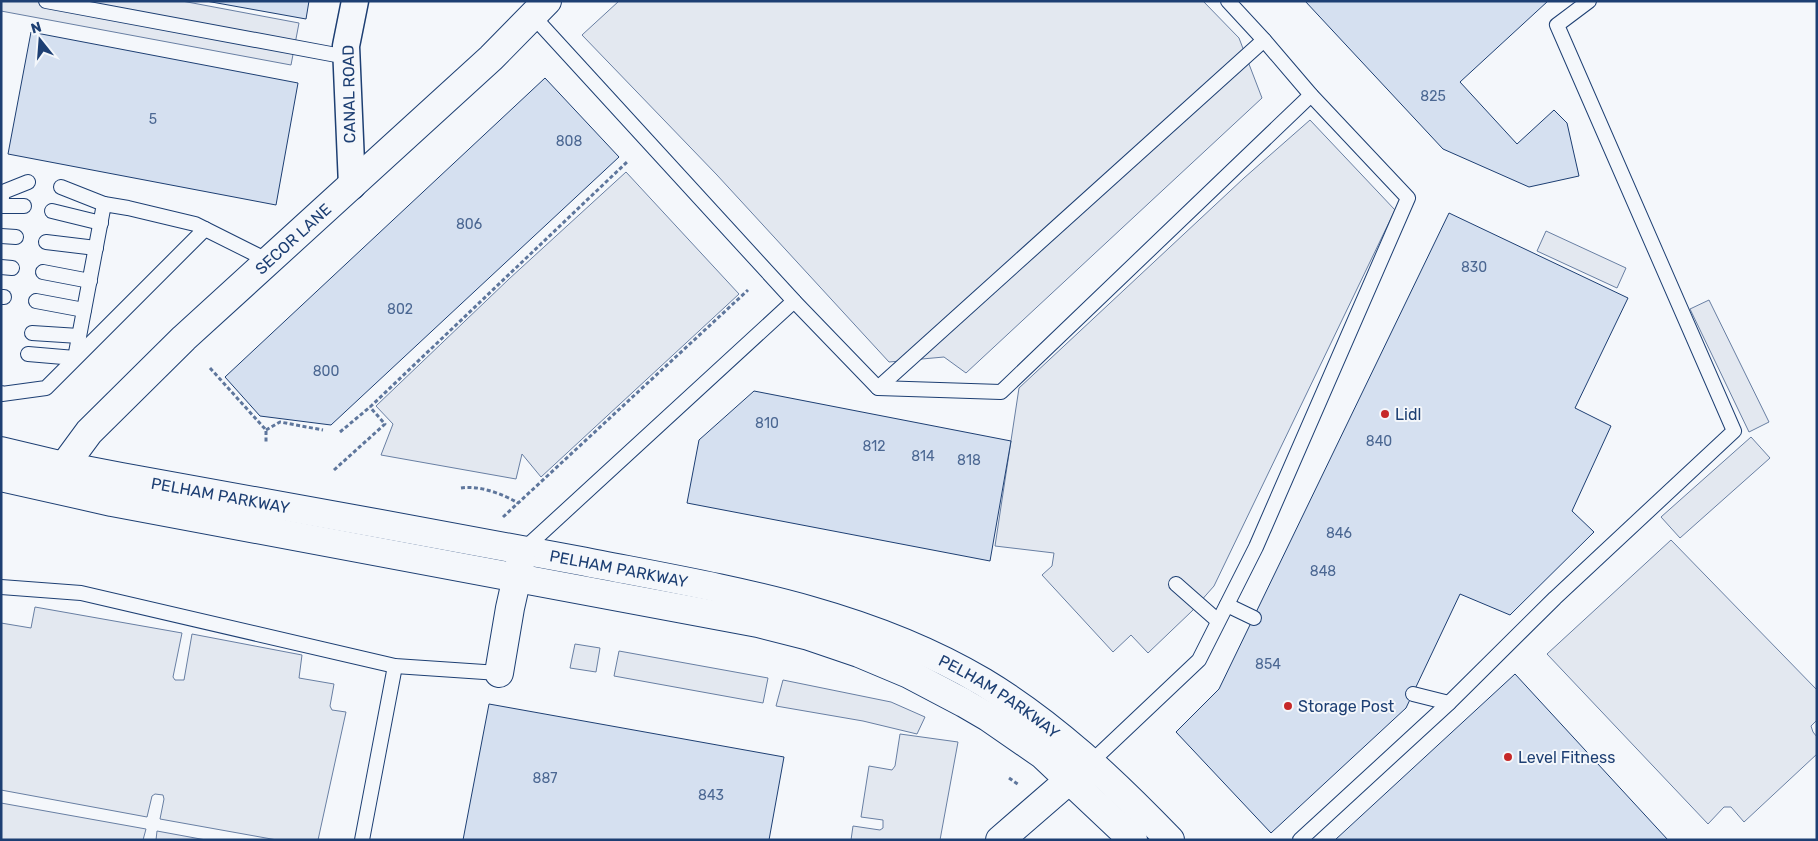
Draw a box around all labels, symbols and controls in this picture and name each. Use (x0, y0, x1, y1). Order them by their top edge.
north arrow (15, 15, 65, 65)
text: N (29, 18, 44, 38)
street label: CANAL ROAD (339, 45, 359, 143)
house number: 825 (1420, 88, 1446, 105)
house number: 5 (149, 111, 157, 128)
house number: 808 (556, 133, 582, 150)
street label: SECOR LANE (251, 199, 335, 278)
house number: 806 (456, 216, 482, 233)
house number: 830 (1461, 259, 1487, 276)
house number: 802 (387, 301, 413, 318)
house number: 800 (313, 363, 339, 380)
place label: Lidl (1395, 405, 1421, 424)
marker: Lidl (1379, 408, 1391, 420)
house number: 810 (755, 415, 779, 432)
house number: 840 (1366, 433, 1392, 450)
house number: 812 (862, 438, 886, 455)
house number: 814 (911, 448, 935, 465)
house number: 818 (957, 452, 981, 469)
street label: PELHAM PARKWAY (150, 473, 291, 517)
house number: 846 (1326, 525, 1352, 542)
street label: PELHAM PARKWAY (548, 546, 690, 591)
house number: 848 (1310, 563, 1336, 580)
street label: PELHAM PARKWAY (936, 650, 1064, 742)
house number: 854 (1255, 656, 1281, 673)
place label: Storage Post (1298, 697, 1394, 716)
marker: Storage Post (1282, 700, 1294, 712)
place label: Level Fitness (1518, 748, 1615, 767)
marker: Level Fitness (1502, 751, 1514, 763)
house number: 887 (533, 770, 558, 787)
house number: 843 (698, 787, 724, 804)

